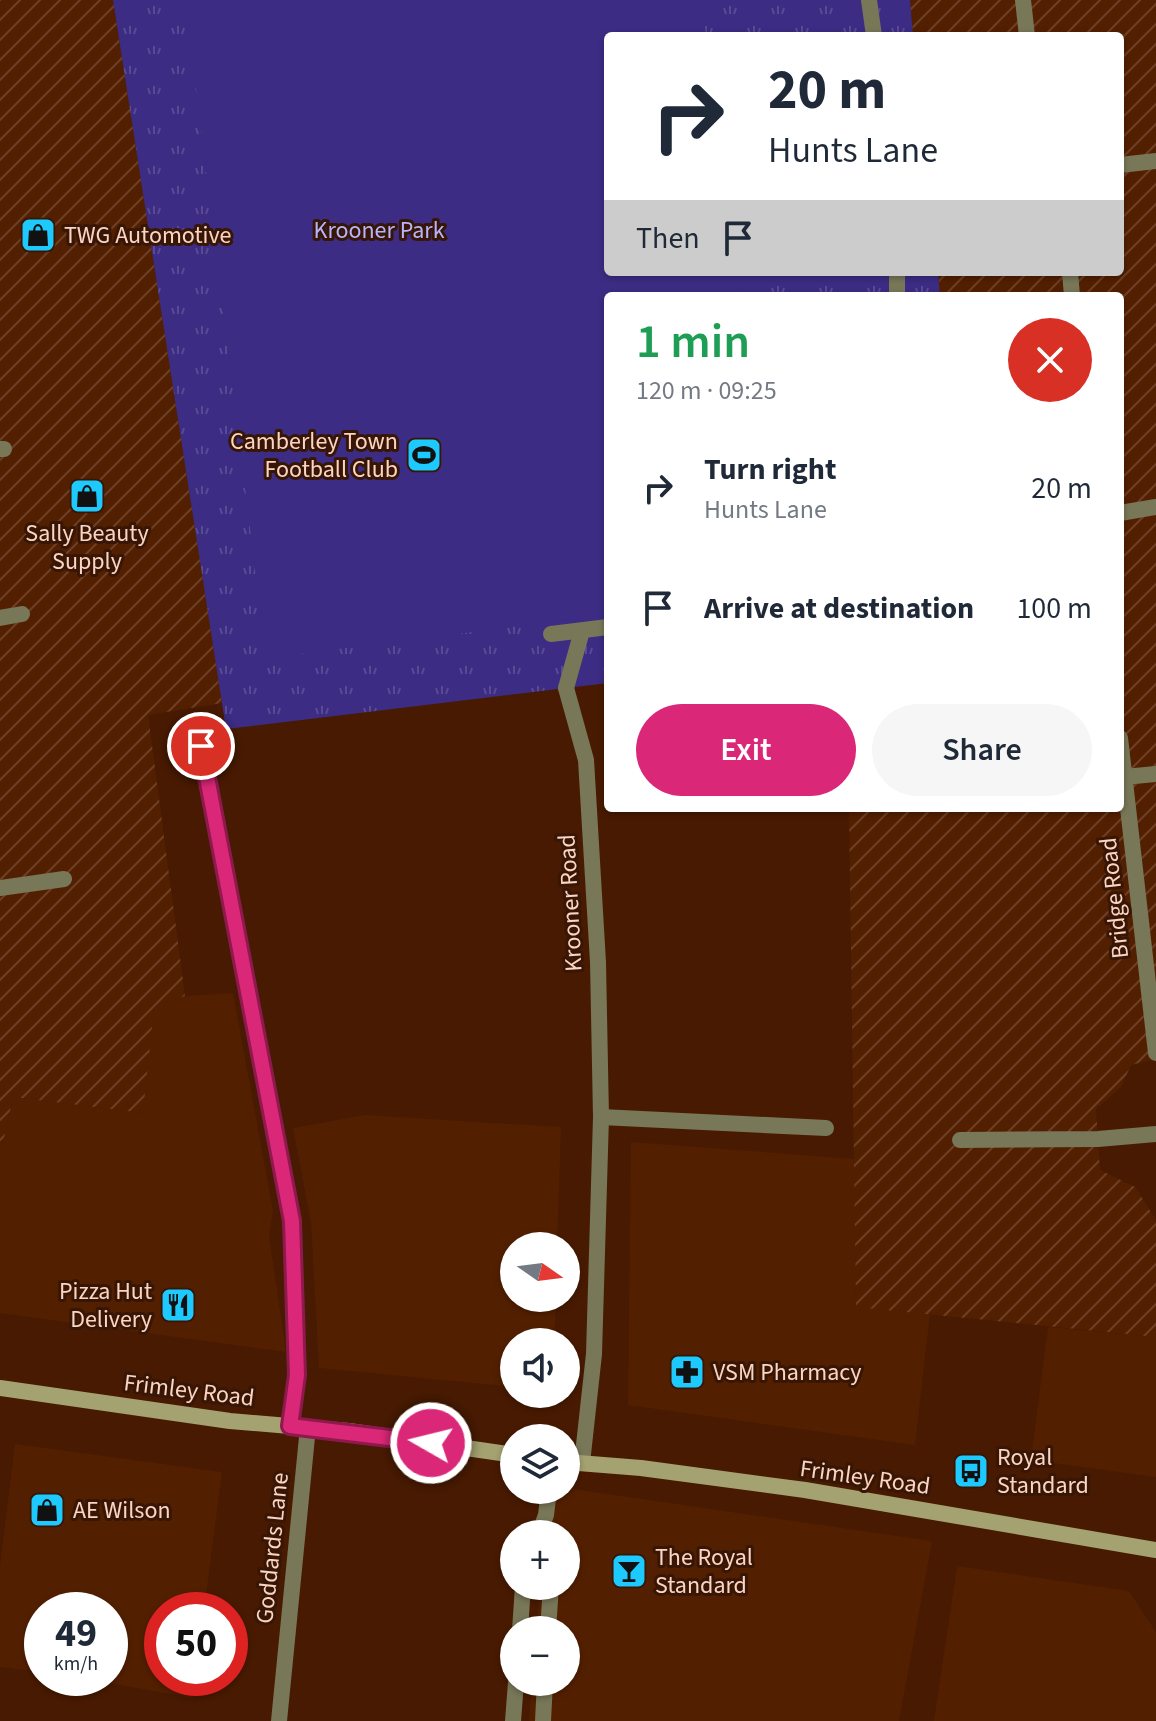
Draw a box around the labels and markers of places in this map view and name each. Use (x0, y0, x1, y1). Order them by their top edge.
shop icon: TWG Automotive (19, 216, 57, 254)
place label: TWG Automotive (64, 218, 231, 253)
place label: Camberley Town Football Club (230, 424, 398, 487)
sports icon: Camberley Town Football Club (405, 436, 443, 474)
shop icon: Sally Beauty Supply (68, 477, 106, 515)
place label: Sally Beauty Supply (25, 516, 149, 579)
pin (167, 712, 235, 780)
place label: Pizza Hut Delivery (59, 1274, 152, 1337)
restaurant icon: Pizza Hut Delivery (159, 1286, 197, 1324)
pharmacy icon: VSM Pharmacy (668, 1353, 706, 1391)
place label: VSM Pharmacy (713, 1355, 862, 1390)
place label: Royal Standard (997, 1440, 1089, 1503)
bus stop icon: Royal Standard (952, 1452, 990, 1490)
shop icon: AE Wilson (28, 1491, 66, 1529)
place label: AE Wilson (73, 1493, 171, 1528)
place label: The Royal Standard (655, 1540, 753, 1603)
bar icon: The Royal Standard (610, 1552, 648, 1590)

